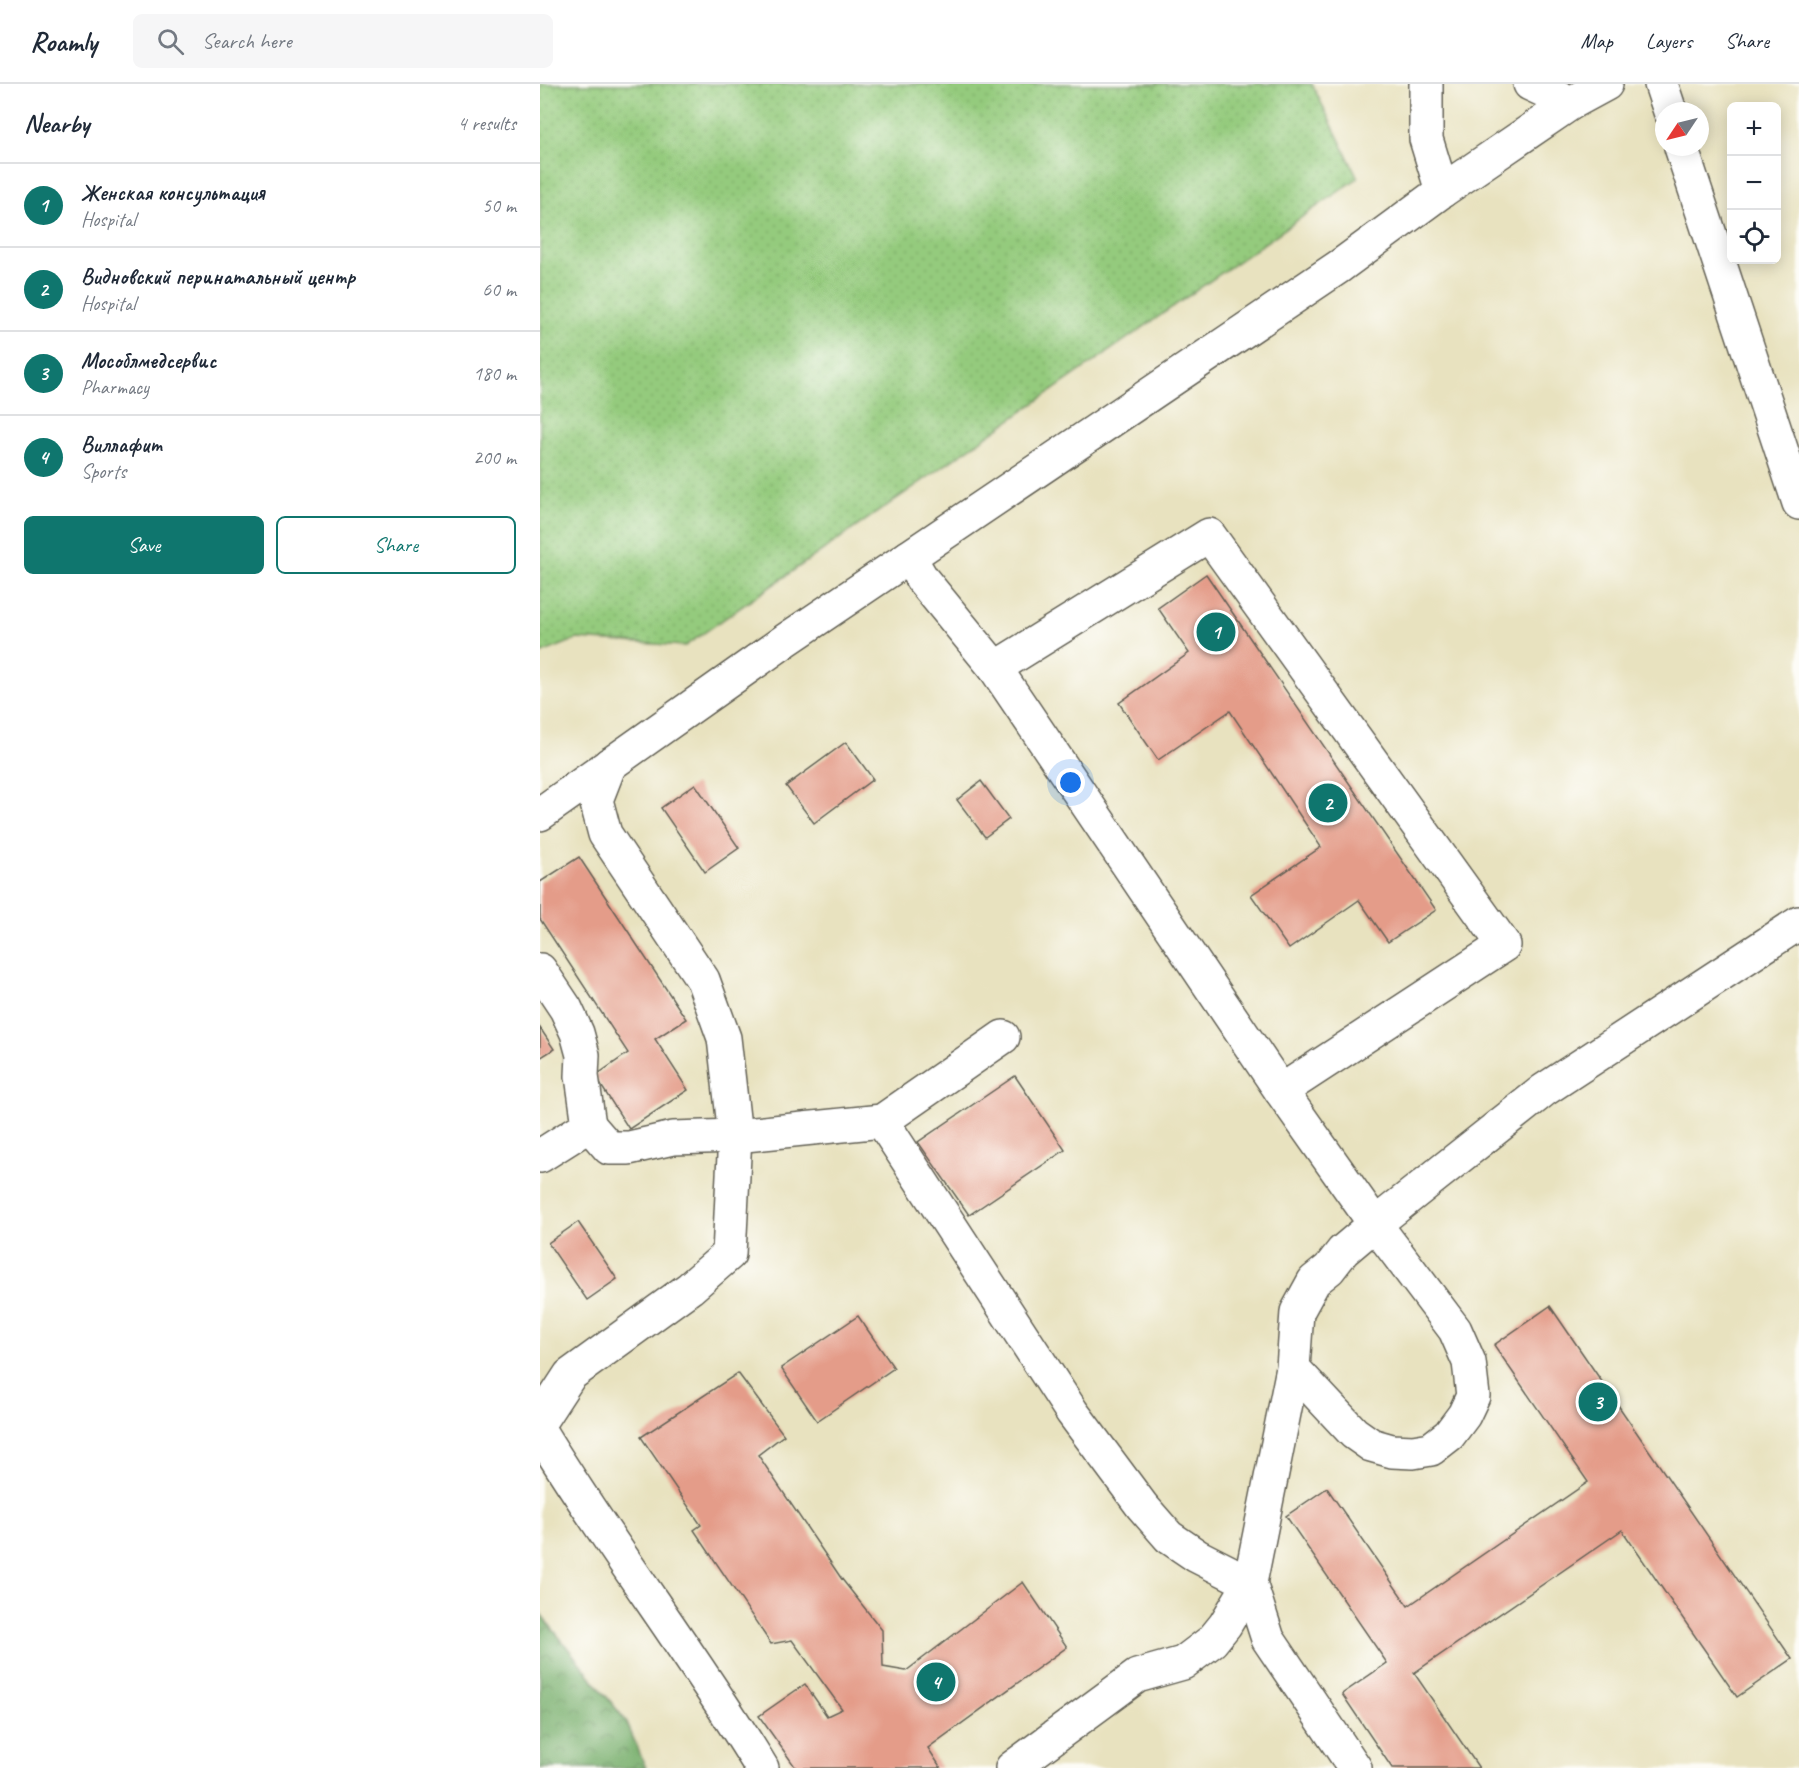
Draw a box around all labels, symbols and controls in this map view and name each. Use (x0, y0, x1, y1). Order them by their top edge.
search box (133, 14, 553, 68)
text: Roamly (30, 24, 97, 59)
icon: search (154, 25, 187, 58)
text: Search here (202, 27, 292, 55)
text: Map (1580, 28, 1613, 54)
text: Layers (1646, 28, 1692, 54)
text: Share (1725, 28, 1769, 54)
north arrow (1655, 102, 1709, 156)
map controls (1727, 102, 1781, 264)
button: + (1727, 102, 1781, 156)
text: Nearby (24, 107, 89, 140)
text: 4 results (457, 111, 516, 136)
button: − (1727, 156, 1781, 210)
text: Женская консультация (81, 179, 265, 207)
text: 1 (39, 193, 48, 218)
text: 50 m (482, 193, 516, 218)
text: Hospital (81, 207, 136, 232)
button: locate (1727, 210, 1781, 264)
text: Видновский перинатальный центр (81, 263, 355, 291)
text: 2 (39, 277, 48, 302)
text: 60 m (482, 277, 516, 302)
text: Hospital (81, 291, 136, 316)
text: Мособлмедсервис (81, 347, 216, 375)
text: 3 (39, 361, 48, 386)
text: 180 m (473, 361, 516, 386)
text: Pharmacy (81, 375, 149, 400)
text: Виллафит (81, 431, 161, 459)
text: 4 (39, 445, 48, 470)
text: 200 m (473, 445, 516, 470)
text: Sports (81, 459, 126, 484)
button: Save (24, 516, 264, 574)
button: Share (276, 516, 516, 574)
pin: 1 (1196, 610, 1236, 654)
your location (1056, 768, 1085, 797)
pin: 2 (1308, 780, 1348, 826)
pin: 3 (1578, 1380, 1618, 1424)
pin: 4 (916, 1660, 956, 1704)

